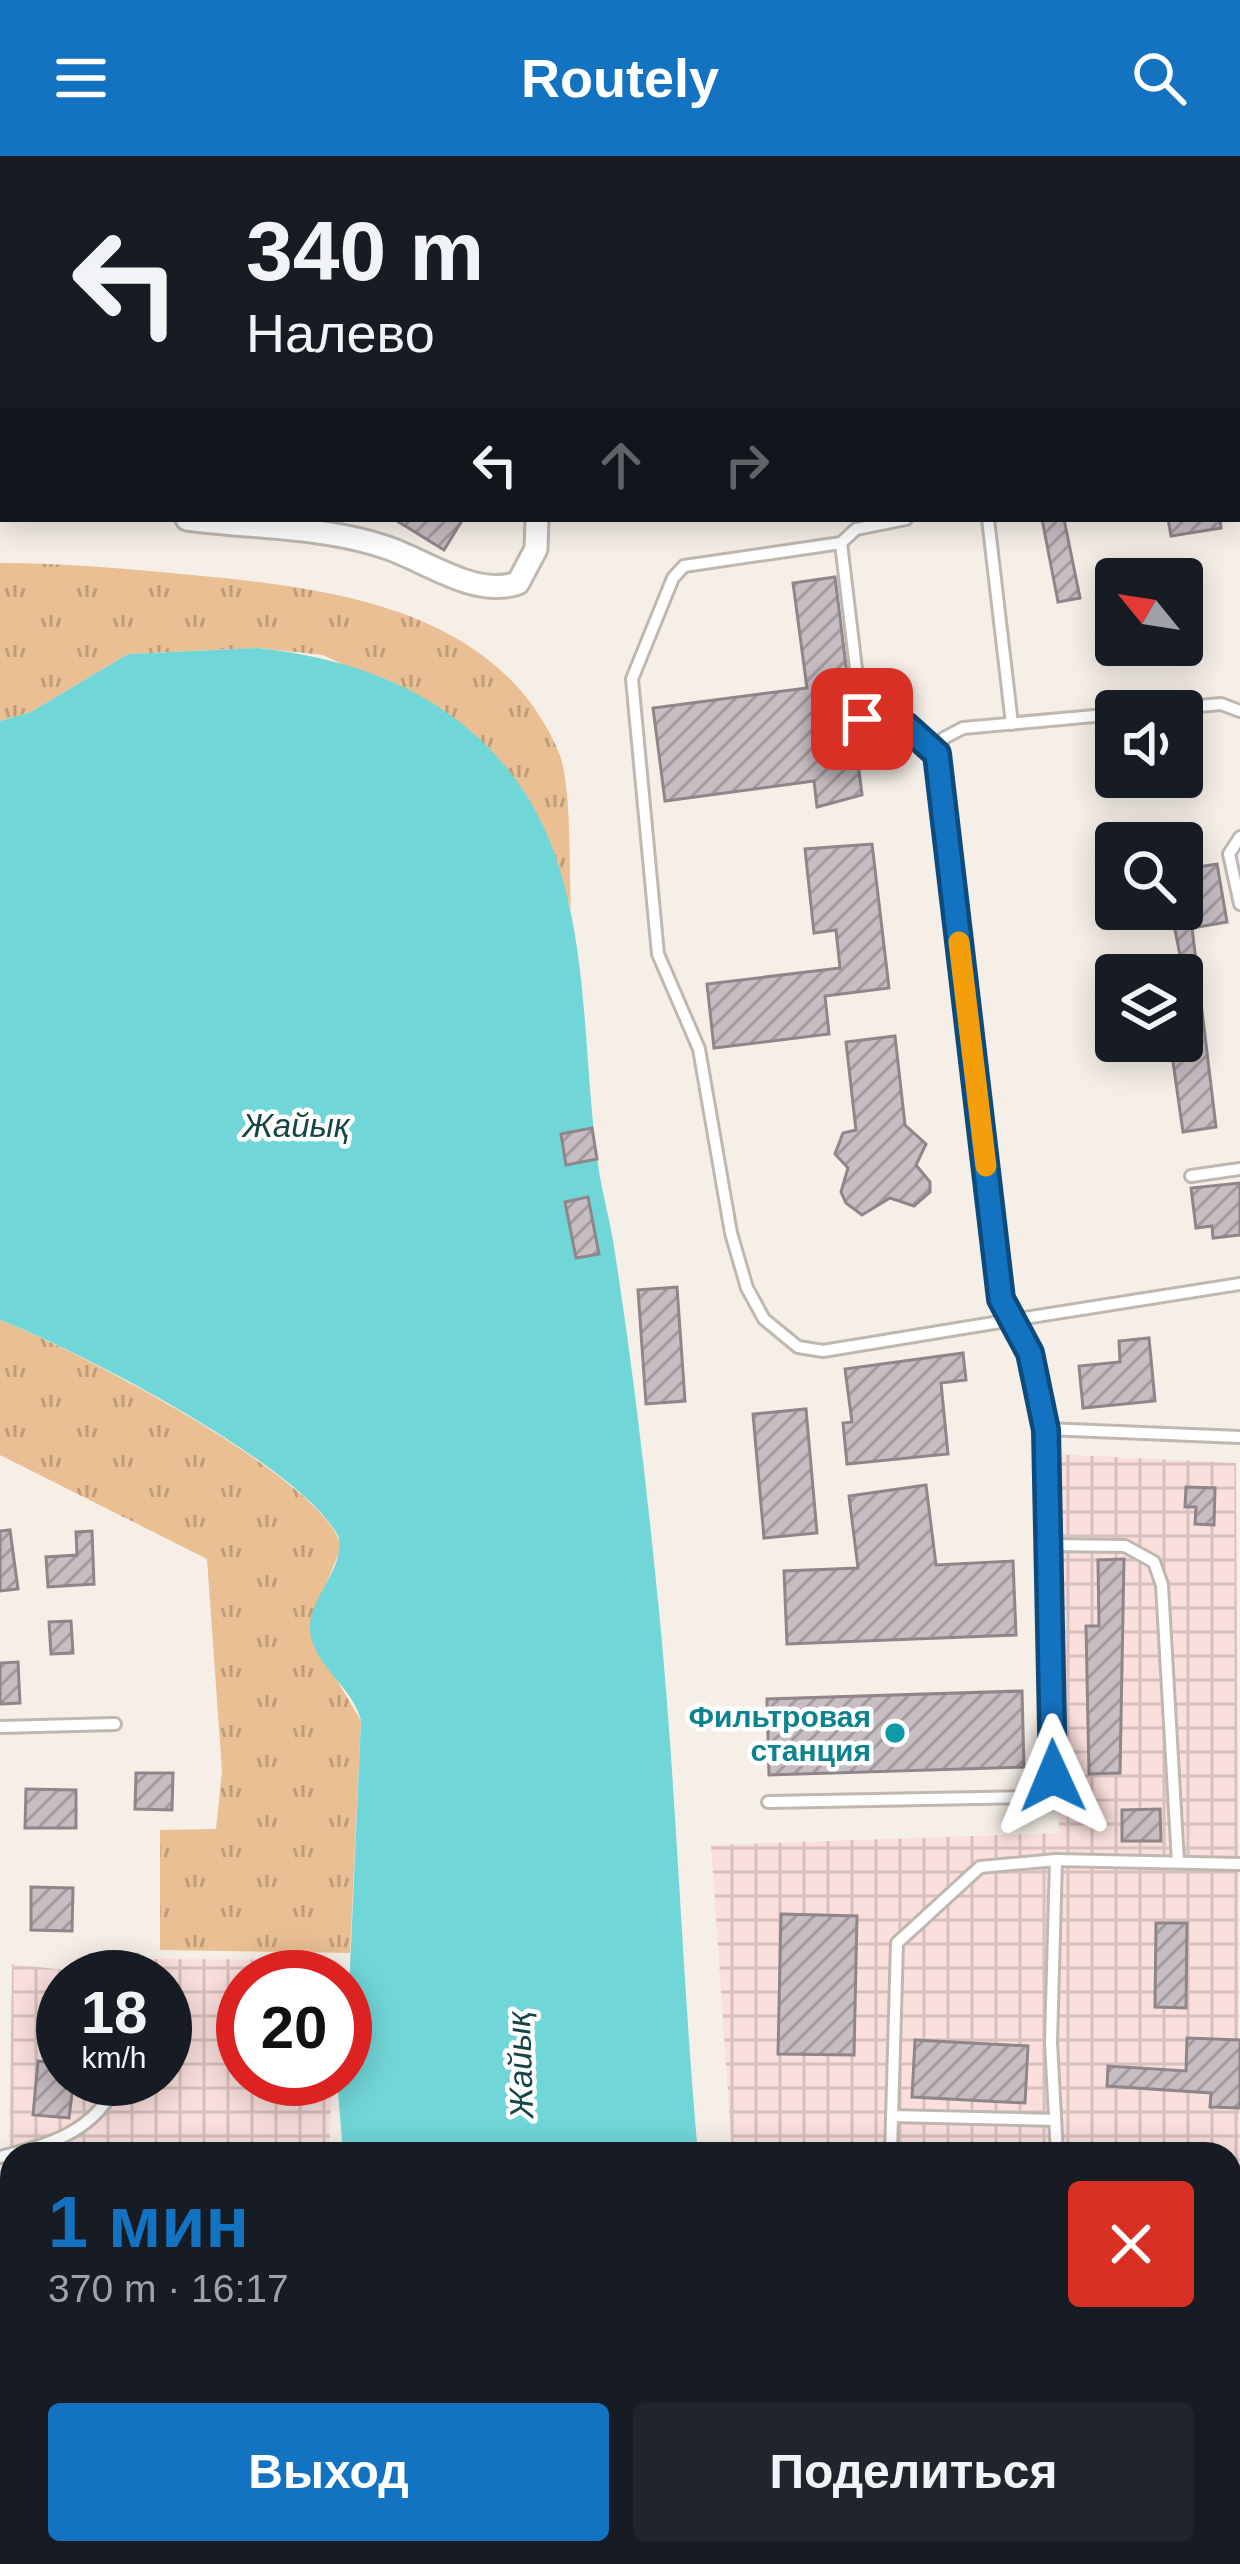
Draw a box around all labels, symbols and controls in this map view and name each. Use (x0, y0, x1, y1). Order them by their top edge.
icon: menu (48, 45, 114, 111)
icon: search (1126, 45, 1192, 111)
text: Routely (521, 48, 719, 108)
icon: left (48, 204, 204, 360)
text: 340 m (246, 204, 484, 298)
text: Налево (246, 303, 435, 363)
icon: left (462, 432, 528, 498)
icon: ahead (588, 432, 654, 498)
icon: right (714, 432, 780, 498)
north arrow (1095, 558, 1203, 666)
map controls (1095, 558, 1203, 1062)
pin (811, 668, 913, 770)
icon: arrive (829, 686, 895, 752)
button: sound (1095, 690, 1203, 798)
button: search (1095, 822, 1203, 930)
button: layers (1095, 954, 1203, 1062)
water label: Жайық (241, 1107, 351, 1144)
place label: Фильтровая станция (689, 1700, 871, 1767)
position arrow (990, 1713, 1116, 1839)
marker: Фильтровая станция (882, 1720, 908, 1746)
speed limit sign: 20 (216, 1950, 372, 2106)
text: 18 (81, 1979, 147, 2046)
water label: Жайық (500, 2010, 540, 2121)
text: km/h (81, 2041, 147, 2074)
button: close (1068, 2181, 1194, 2307)
text: 1 мин (48, 2182, 249, 2262)
text: 370 m · 16:17 (48, 2267, 289, 2310)
button: Выход (48, 2403, 609, 2541)
button: Поделиться (633, 2403, 1194, 2541)

